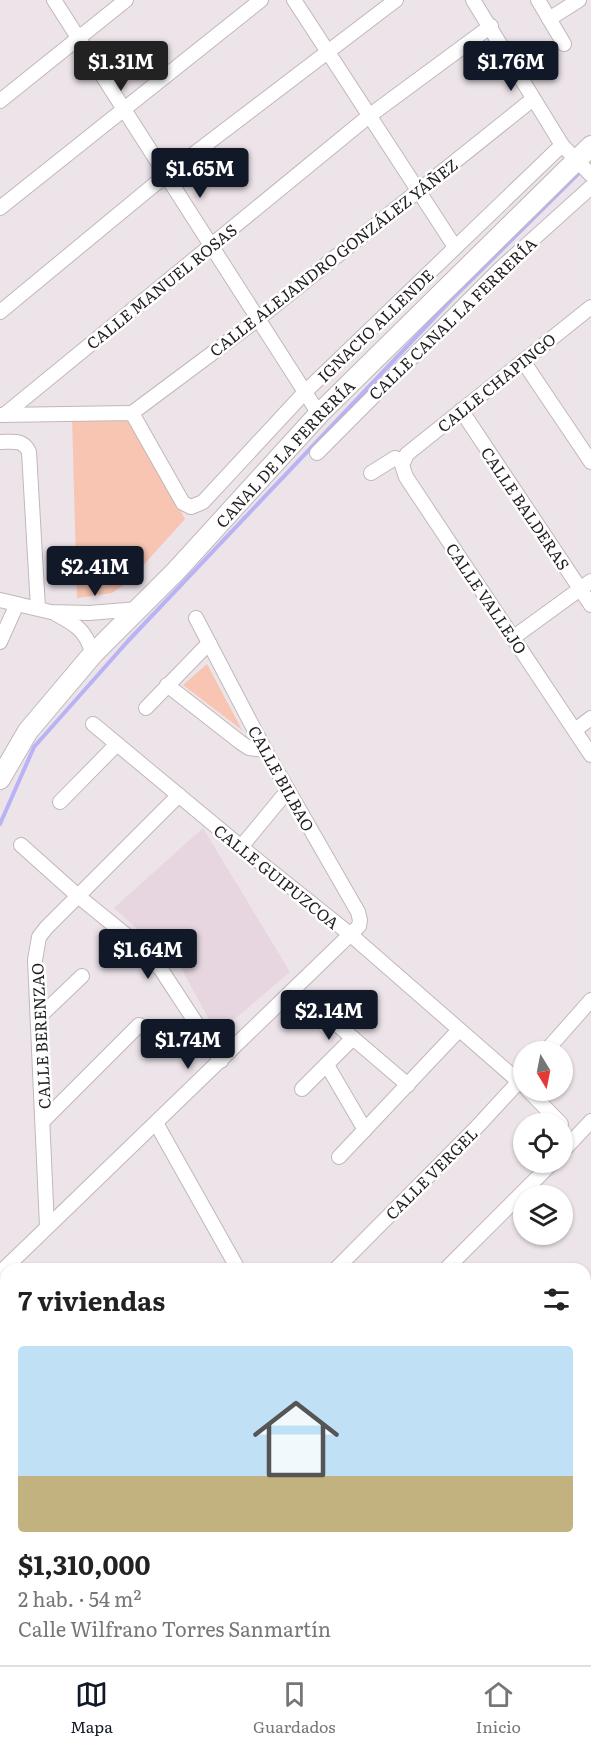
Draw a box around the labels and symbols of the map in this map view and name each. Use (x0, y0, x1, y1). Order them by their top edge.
pin: $1.31M (72, 41, 170, 92)
pin: $1.76M (462, 41, 560, 92)
pin: $1.65M (151, 148, 249, 199)
street label: CALLE ALEJANDRO GONZÁLEZ YÁÑEZ (204, 152, 462, 362)
street label: CALLE MANUEL ROSAS (80, 218, 242, 354)
street label: CALLE CANAL LA FERRERÍA (363, 231, 542, 405)
street label: IGNACIO ALLENDE (311, 263, 439, 387)
street label: CALLE CHAPINGO (432, 327, 560, 437)
street label: CANAL DE LA FERRERÍA (210, 374, 360, 533)
street label: CALLE BALDERAS (476, 442, 576, 574)
street label: CALLE VALLEJO (441, 538, 533, 658)
pin: $2.41M (46, 546, 144, 597)
street label: CALLE BILBAO (243, 721, 321, 835)
street label: CALLE GUIPUZCOA (209, 818, 345, 934)
pin: $1.64M (99, 929, 197, 980)
street label: CALLE BERENZAO (24, 962, 56, 1110)
pin: $2.14M (280, 990, 378, 1041)
pin: $1.74M (139, 1019, 237, 1070)
north arrow (513, 1041, 573, 1101)
street label: CALLE VERGEL (379, 1121, 483, 1225)

